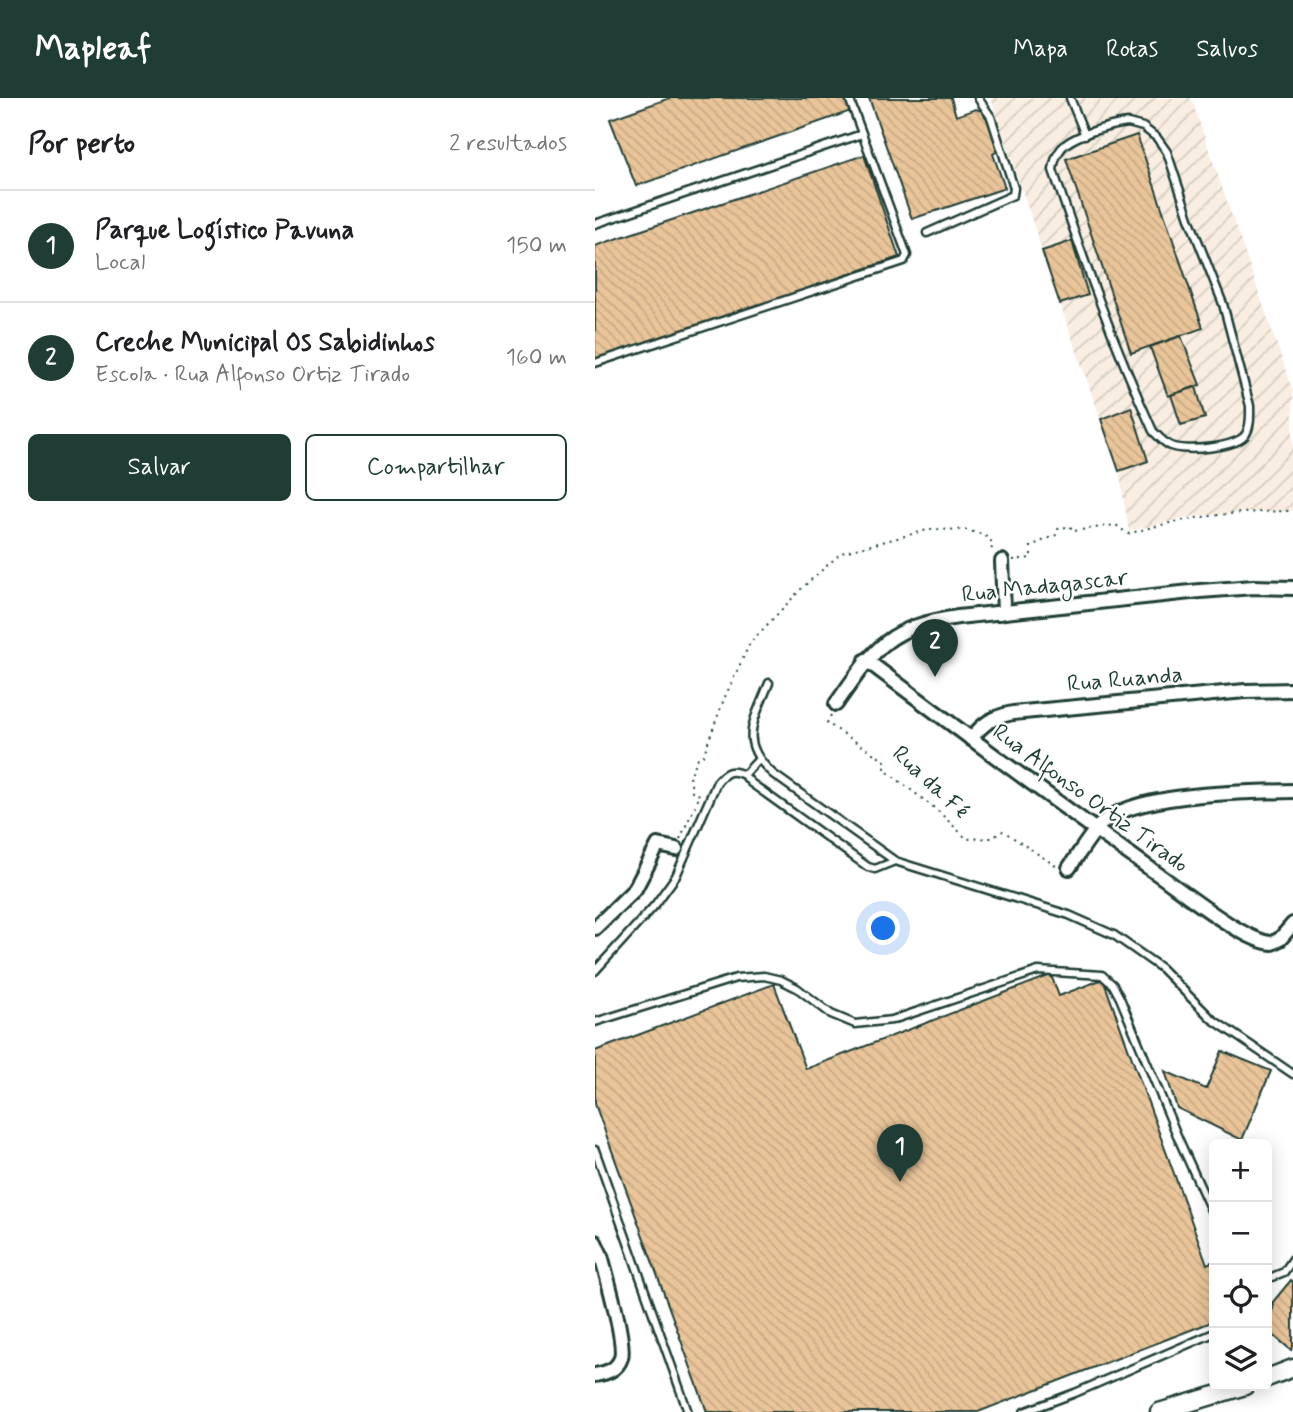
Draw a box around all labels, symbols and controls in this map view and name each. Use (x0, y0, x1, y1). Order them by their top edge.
text: Mapleaf (35, 27, 151, 71)
text: Mapa (1013, 34, 1068, 65)
text: Rotas (1106, 34, 1158, 65)
text: Salvos (1196, 34, 1258, 65)
text: Por perto (28, 124, 135, 163)
text: 2 resultados (449, 129, 567, 159)
text: Parque Logístico Pavuna (95, 214, 354, 248)
text: 1 (46, 231, 56, 261)
text: 150 m (506, 231, 567, 261)
text: Local (95, 248, 145, 278)
text: Creche Municipal Os Sabidinhos (95, 326, 435, 360)
text: 2 (45, 343, 57, 373)
text: 160 m (506, 343, 567, 373)
text: Escola · Rua Alfonso Ortiz Tirado (95, 360, 410, 390)
button: Salvar (28, 434, 291, 501)
button: Compartilhar (305, 434, 567, 501)
street label: Rua Madagascar (960, 563, 1130, 613)
pin: 2 (912, 619, 958, 677)
street label: Rua Ruanda (1066, 660, 1184, 700)
street label: Rua Alfonso Ortiz Tirado (985, 718, 1194, 881)
street label: Rua da Fé (885, 740, 975, 826)
your location (866, 911, 900, 945)
pin: 1 (877, 1124, 923, 1182)
map controls (1209, 1139, 1272, 1391)
button: + (1209, 1139, 1272, 1202)
button: − (1209, 1202, 1272, 1265)
button: locate (1209, 1265, 1272, 1328)
button: layers (1209, 1328, 1272, 1391)

